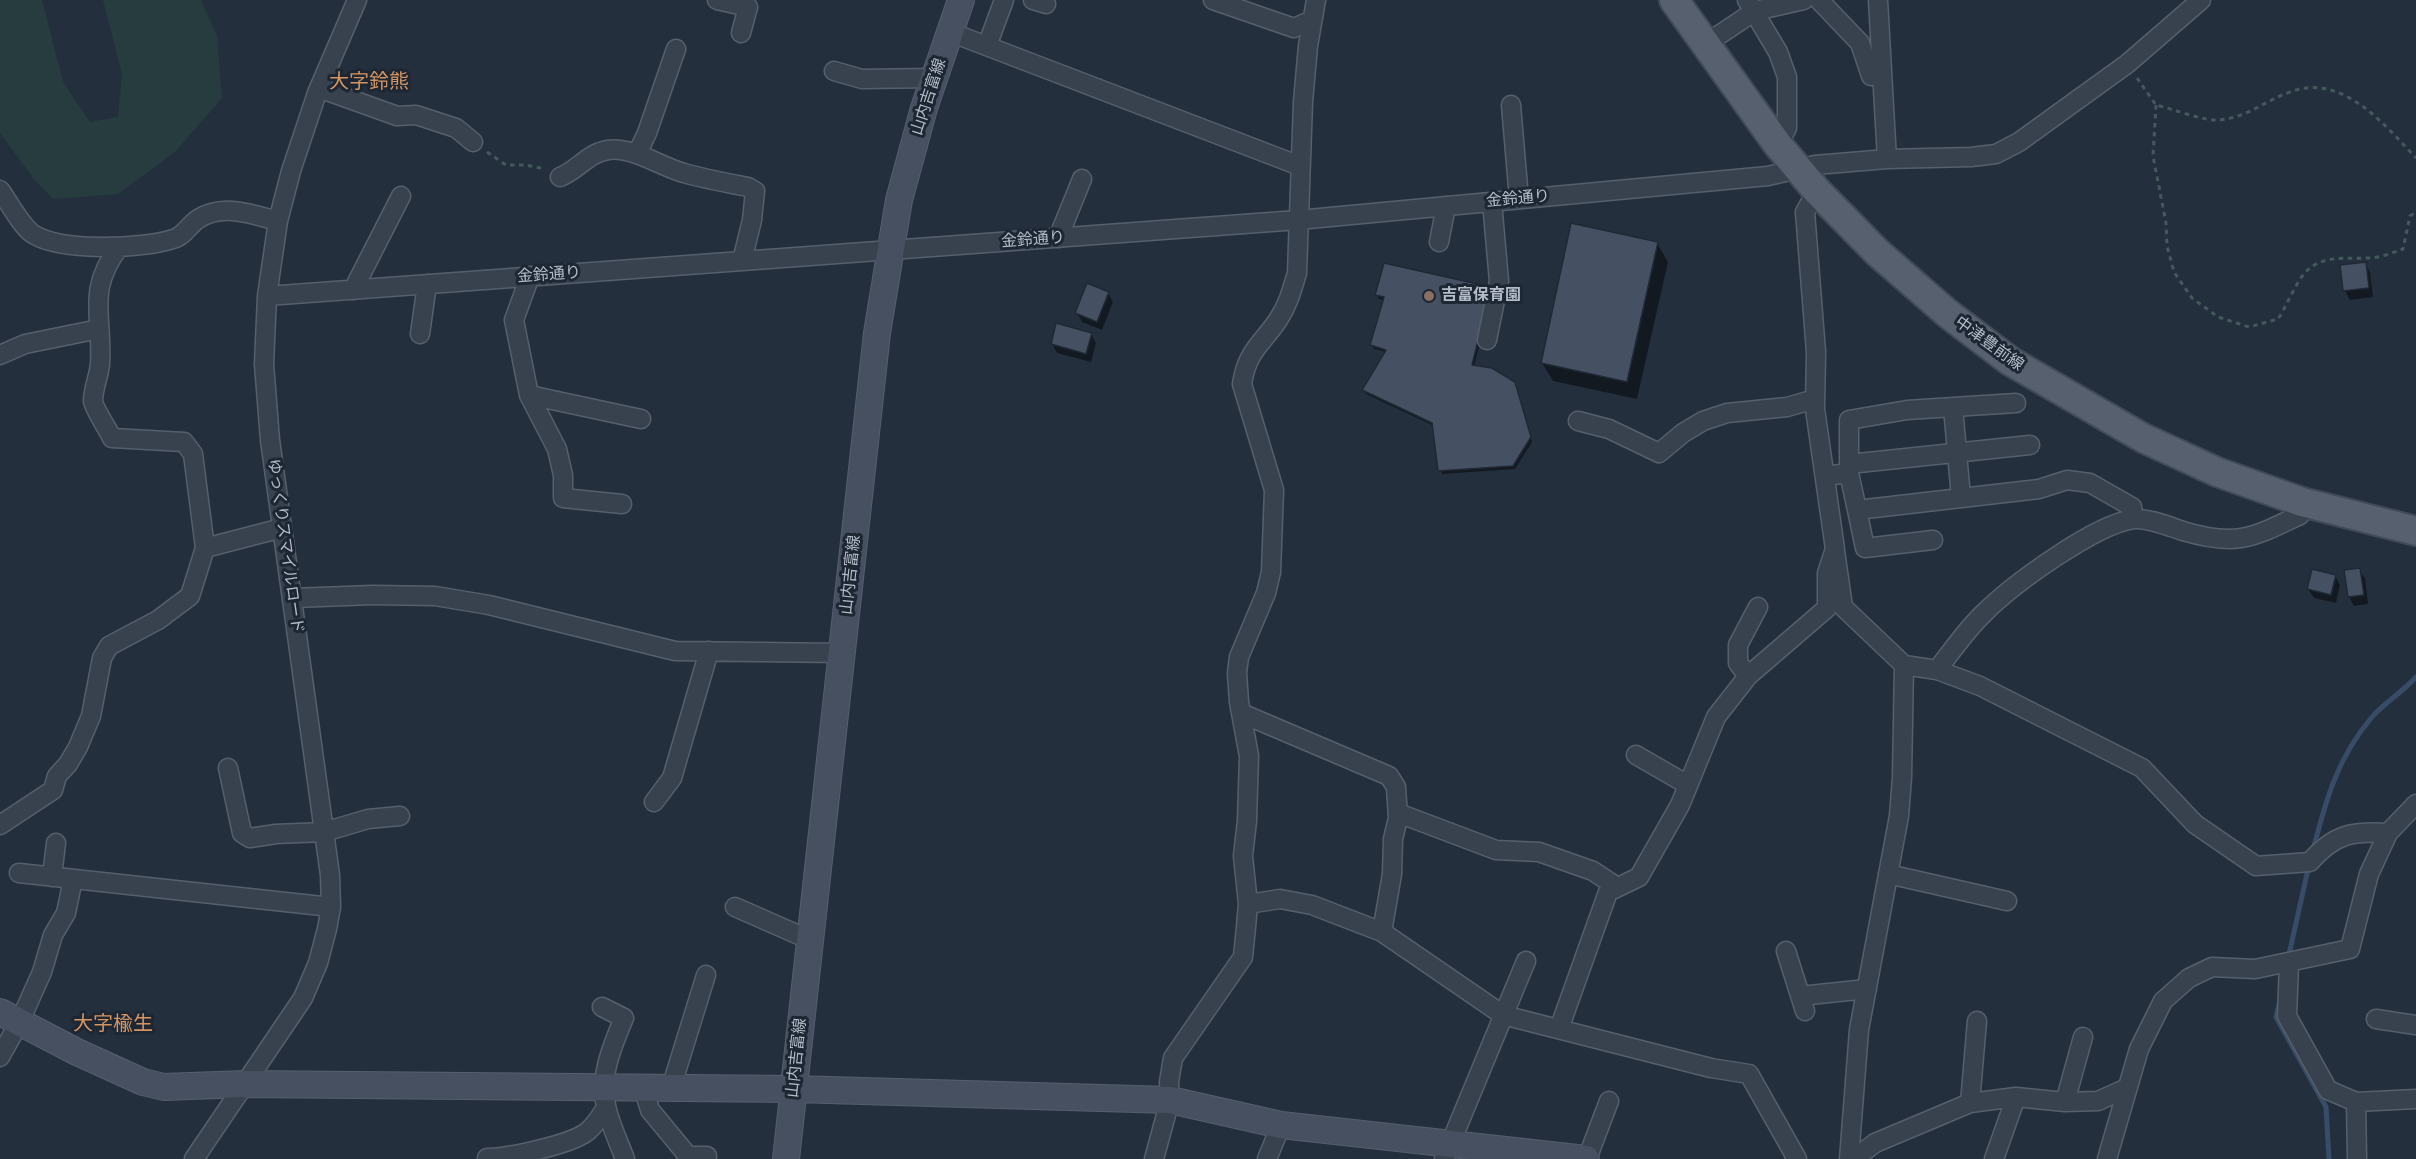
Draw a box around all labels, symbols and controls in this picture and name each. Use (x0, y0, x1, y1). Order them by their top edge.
street label: 山内吉富線 (908, 56, 950, 138)
district label: 大字鈴熊 (329, 71, 409, 95)
street label: 金鈴通り (1485, 187, 1551, 211)
street label: 金鈴通り (1000, 228, 1066, 252)
street label: 金鈴通り (516, 263, 582, 287)
place label: 吉富保育園 (1441, 286, 1521, 306)
marker: 吉富保育園 (1422, 289, 1436, 303)
street label: 中津豊前線 (1951, 313, 2027, 375)
street label: ゆっくりスマイルロード (263, 458, 307, 634)
street label: 山内吉富線 (837, 534, 865, 616)
district label: 大字楡生 (73, 1013, 153, 1037)
street label: 山内吉富線 (783, 1017, 811, 1099)

